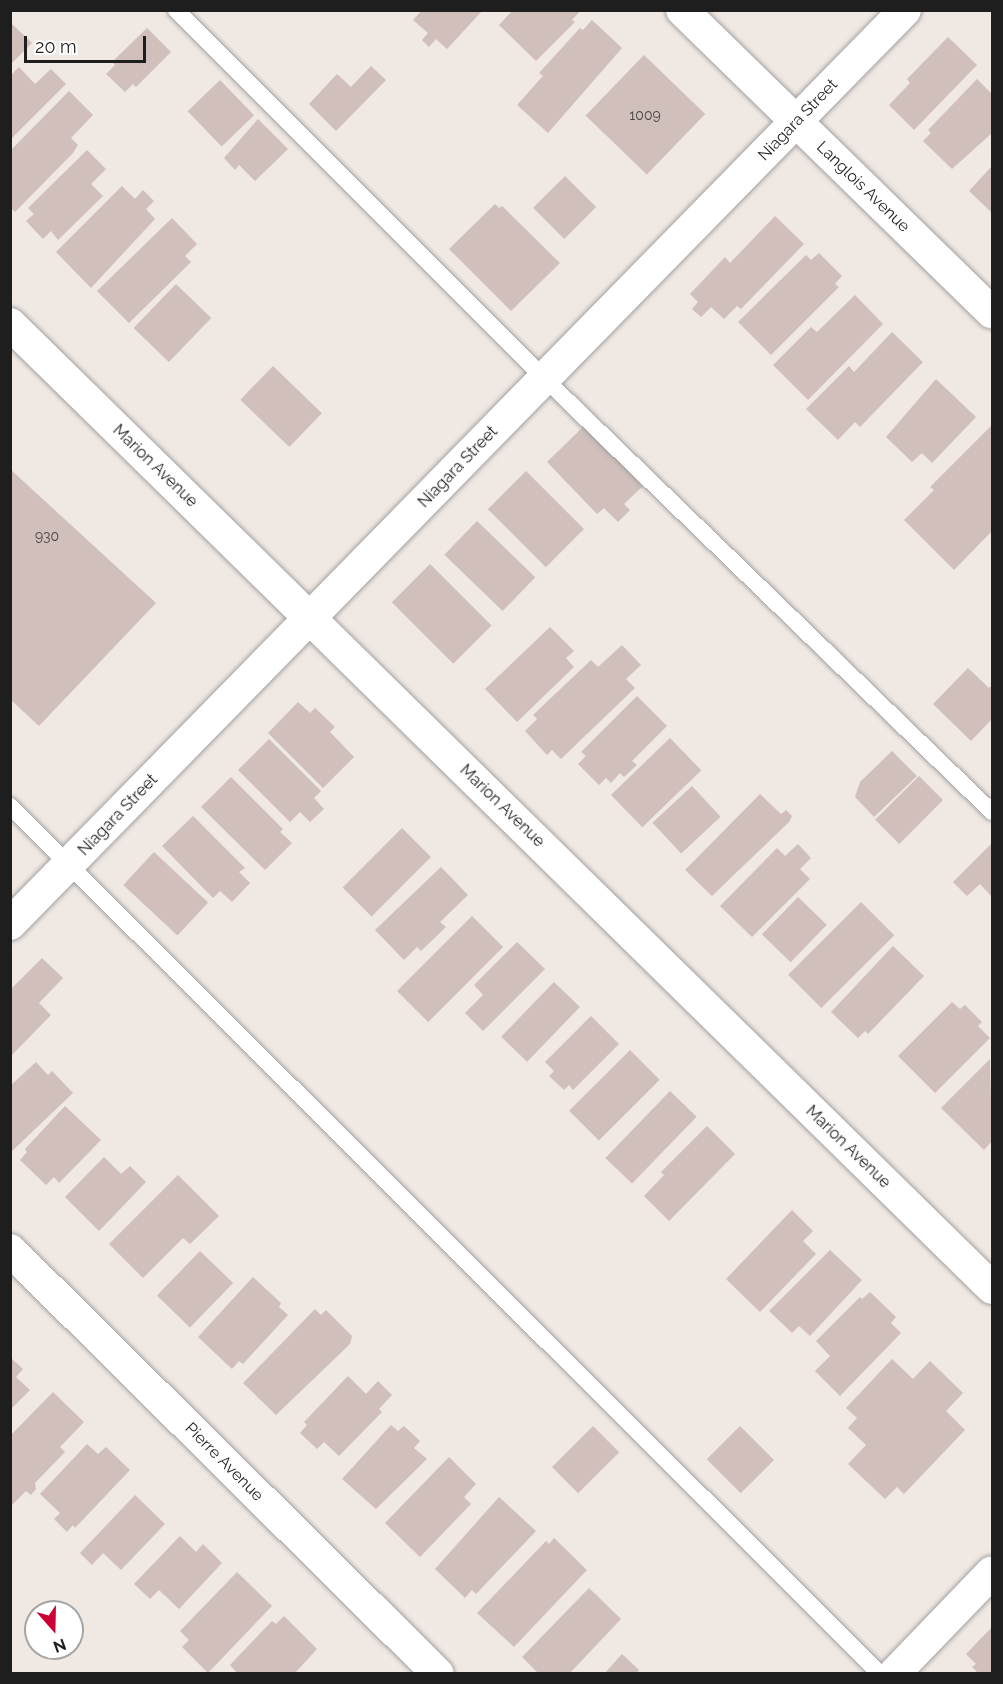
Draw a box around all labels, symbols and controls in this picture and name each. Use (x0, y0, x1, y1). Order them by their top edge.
scale bar (27, 24, 148, 62)
text: 20 m (35, 36, 77, 57)
street label: Niagara Street (754, 75, 842, 165)
house number: 1009 (629, 107, 661, 123)
street label: Langlois Avenue (812, 138, 914, 236)
street label: Marion Avenue (108, 421, 202, 511)
street label: Niagara Street (414, 422, 502, 512)
house number: 930 (35, 528, 59, 544)
street label: Marion Avenue (455, 761, 549, 851)
street label: Niagara Street (74, 770, 162, 860)
street label: Marion Avenue (801, 1102, 895, 1192)
street label: Pierre Avenue (181, 1419, 267, 1505)
north arrow (24, 1600, 84, 1660)
text: N (51, 1634, 69, 1657)

